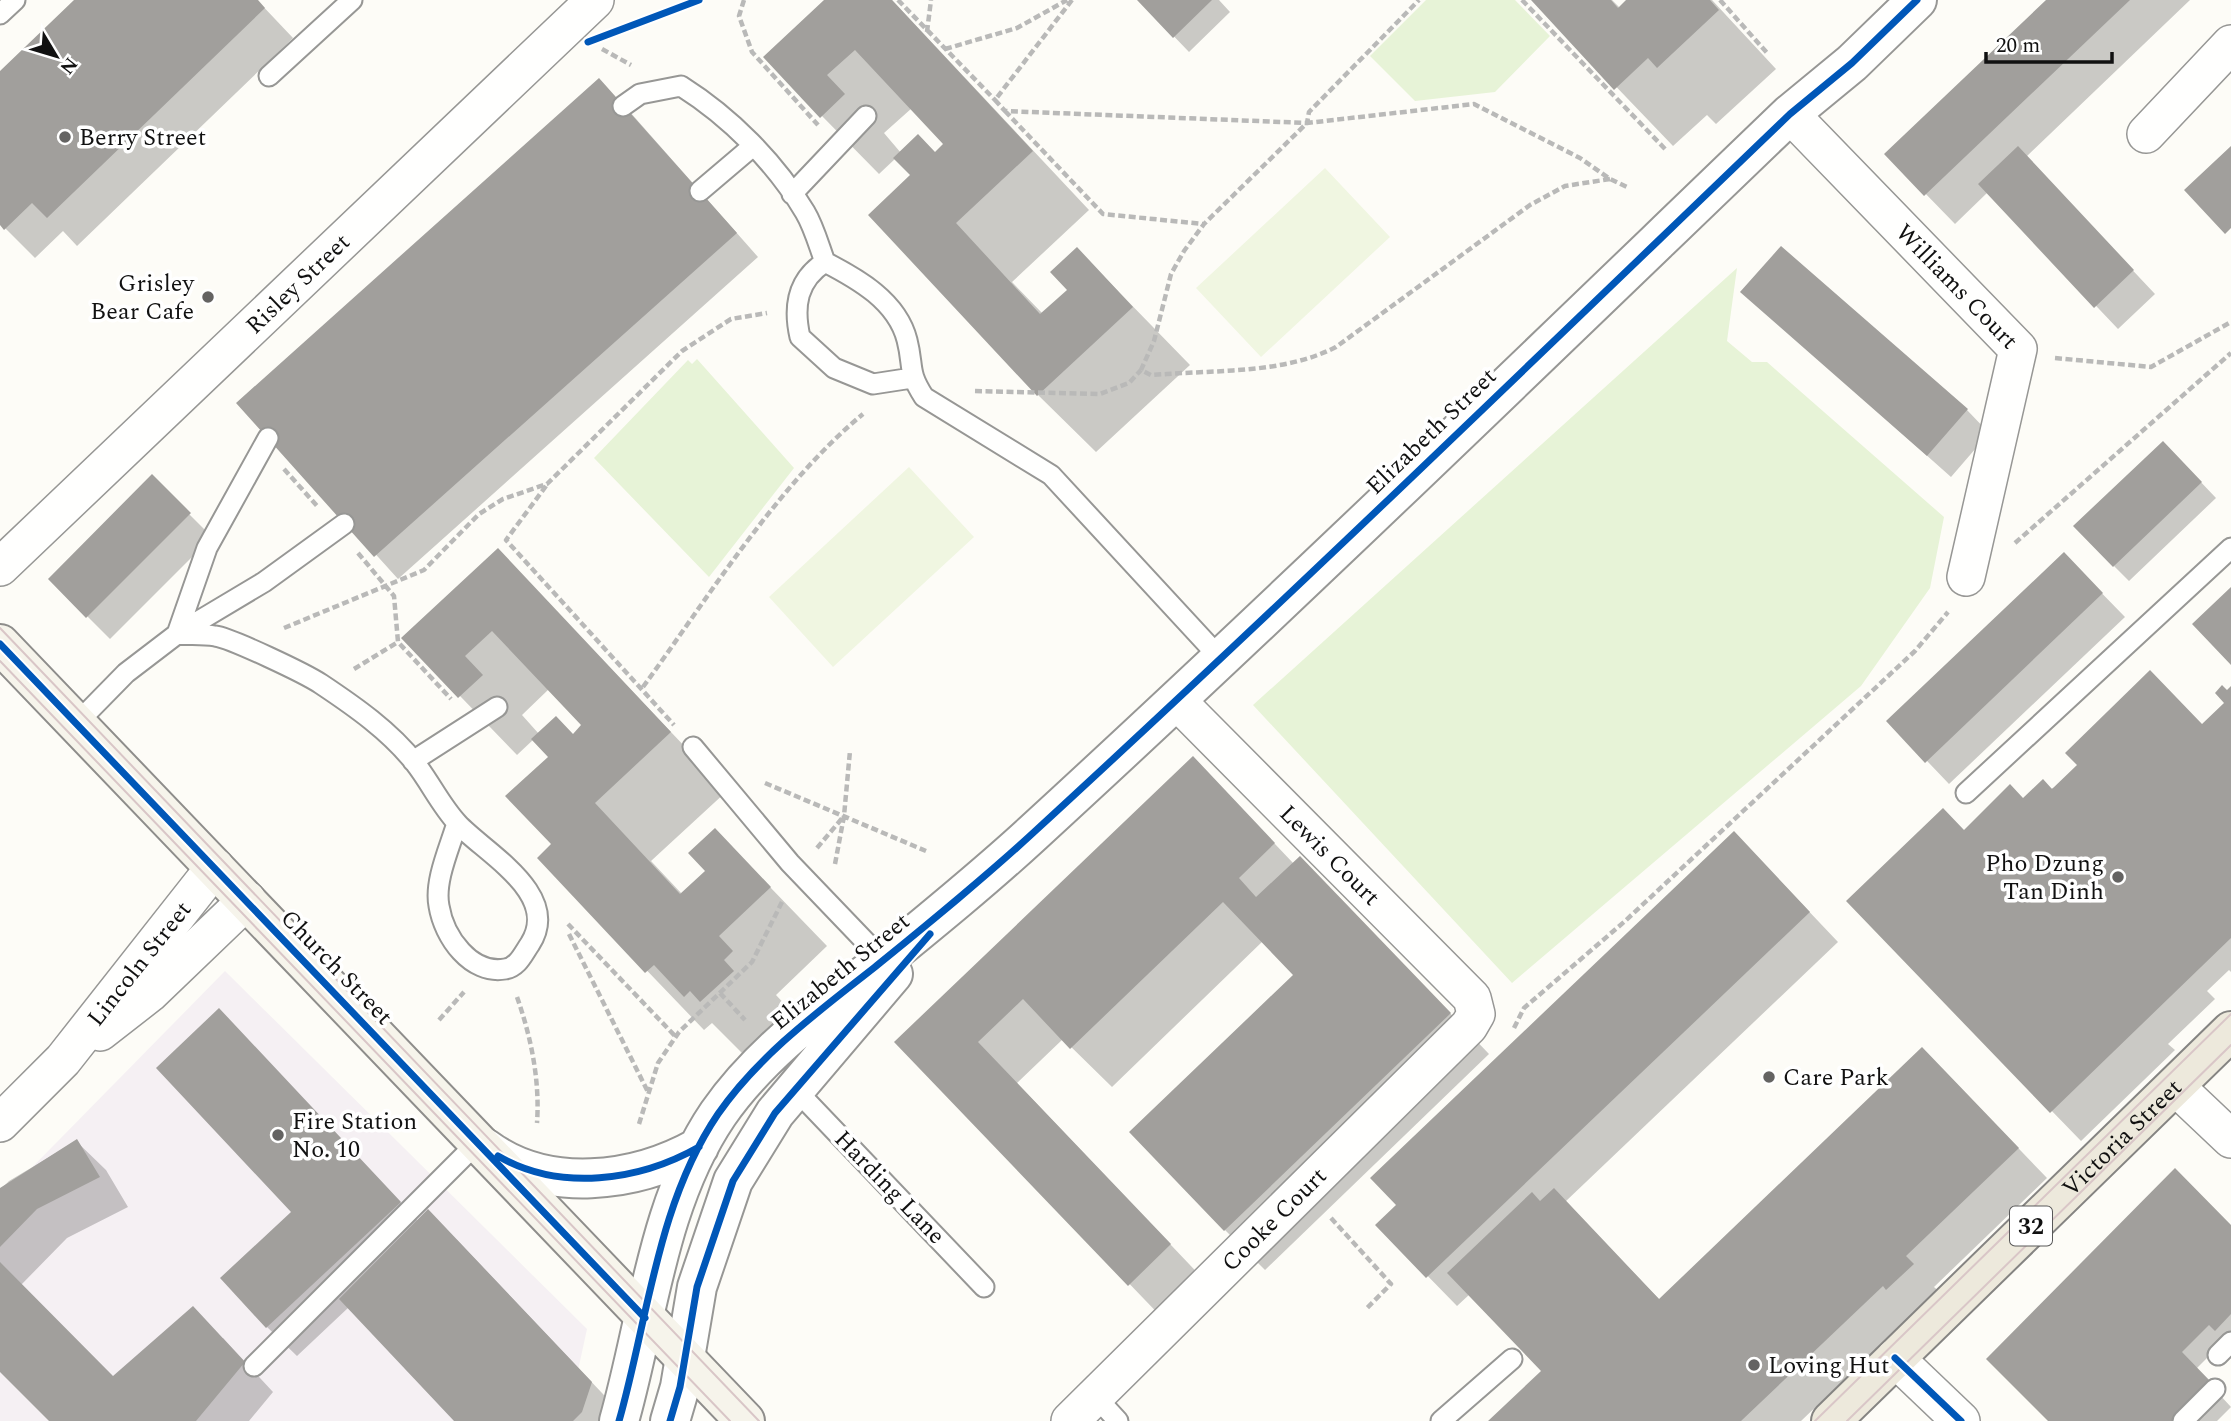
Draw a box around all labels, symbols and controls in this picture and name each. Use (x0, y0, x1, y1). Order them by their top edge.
north arrow (21, 21, 91, 91)
scale bar (1986, 21, 2112, 65)
text: 20 m (1996, 30, 2040, 62)
text: N (52, 51, 84, 81)
place label: Berry Street (79, 120, 206, 156)
marker: Berry Street (57, 129, 73, 145)
street label: Williams Court (1887, 216, 2026, 358)
street label: Risley Street (238, 225, 359, 343)
place label: Grisley Bear Cafe (90, 266, 195, 330)
marker: Grisley Bear Cafe (200, 289, 216, 305)
street label: Elizabeth Street (1358, 360, 1505, 504)
street label: Lewis Court (1270, 797, 1388, 915)
place label: Pho Dzung Tan Dinh (1985, 846, 2104, 910)
marker: Pho Dzung Tan Dinh (2110, 869, 2126, 885)
street label: Lincoln Street (79, 894, 201, 1035)
street label: Church Street (272, 902, 401, 1034)
street label: Elizabeth Street (763, 904, 918, 1039)
place label: Care Park (1783, 1060, 1889, 1096)
marker: Care Park (1761, 1069, 1777, 1085)
street label: Victoria Street (2054, 1071, 2191, 1206)
place label: Fire Station No. 10 (292, 1104, 417, 1168)
street label: Harding Lane (825, 1122, 953, 1253)
marker: Fire Station No. 10 (270, 1127, 286, 1143)
street label: Cooke Court (1214, 1159, 1336, 1280)
road number: 32 (2010, 1206, 2052, 1246)
place label: Loving Hut (1768, 1348, 1890, 1384)
marker: Loving Hut (1746, 1357, 1762, 1373)

